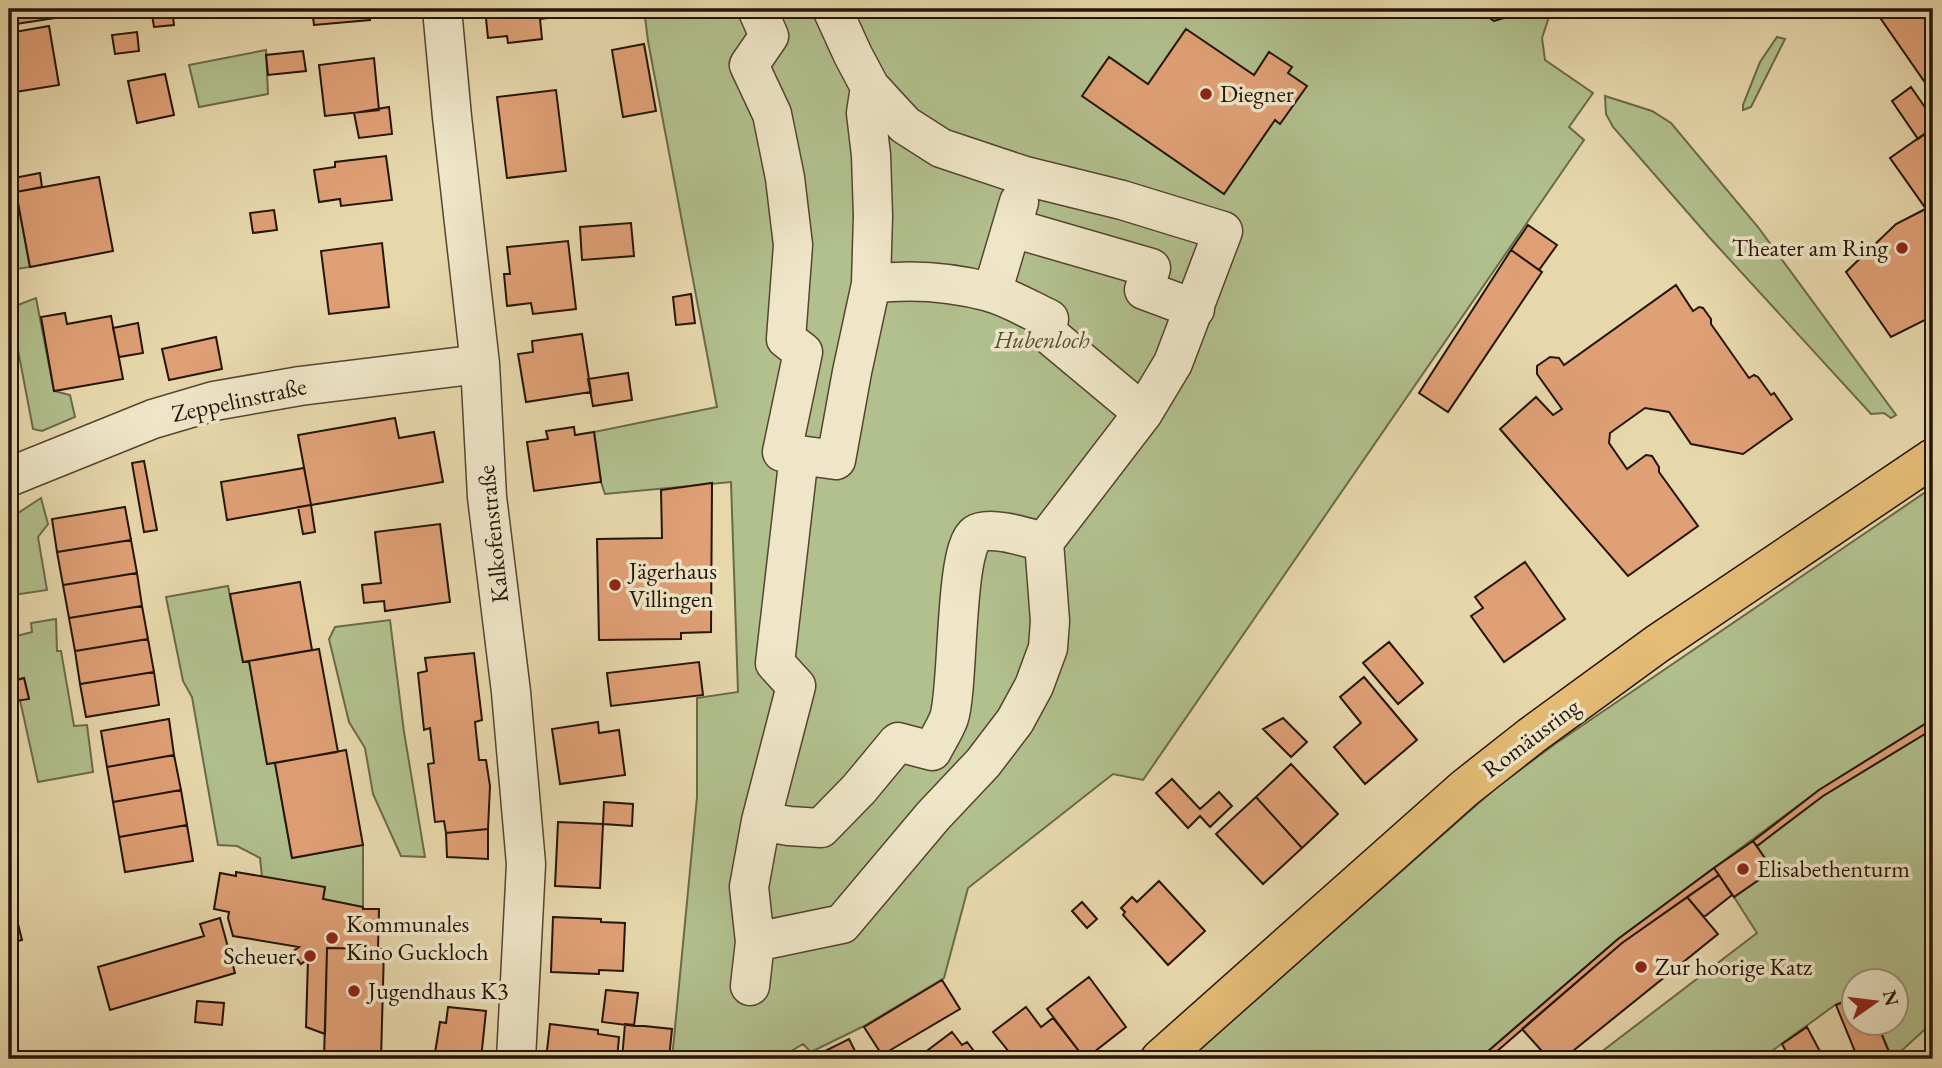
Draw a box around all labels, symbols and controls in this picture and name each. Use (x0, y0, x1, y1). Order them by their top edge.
place label: Diegner (1220, 78, 1294, 109)
marker: Diegner (1198, 86, 1214, 102)
place label: Theater am Ring (1732, 232, 1889, 263)
marker: Theater am Ring (1894, 240, 1910, 256)
park label: Hubenloch (993, 324, 1090, 355)
street label: Zeppelinstraße (169, 370, 309, 429)
street label: Kalkofenstraße (470, 464, 515, 604)
place label: Jägerhaus Villingen (627, 555, 717, 614)
marker: Jägerhaus Villingen (607, 577, 623, 593)
street label: Romäusring (1476, 690, 1586, 784)
place label: Elisabethenturm (1757, 853, 1910, 884)
marker: Elisabethenturm (1735, 861, 1751, 877)
place label: Kommunales Kino Guckloch (346, 908, 489, 967)
marker: Kommunales Kino Guckloch (324, 930, 340, 946)
place label: Scheuer (223, 940, 296, 971)
marker: Scheuer (302, 948, 318, 964)
place label: Zur hoorige Katz (1655, 951, 1812, 982)
marker: Zur hoorige Katz (1633, 959, 1649, 975)
north arrow (1840, 967, 1910, 1036)
place label: Jugendhaus K3 (366, 975, 508, 1006)
marker: Jugendhaus K3 (346, 983, 362, 999)
text: N (1877, 988, 1905, 1009)

